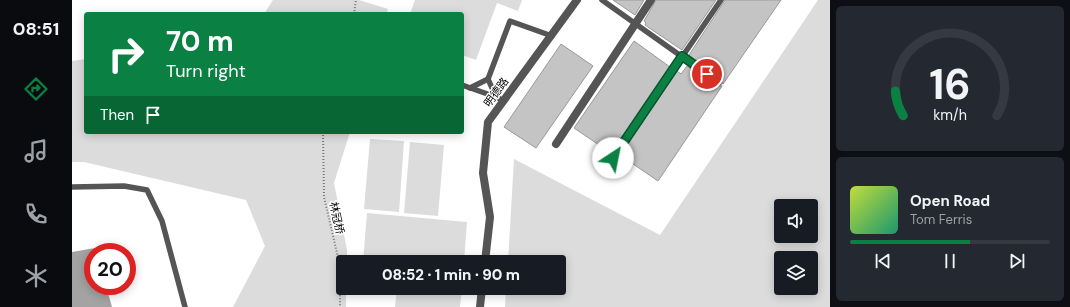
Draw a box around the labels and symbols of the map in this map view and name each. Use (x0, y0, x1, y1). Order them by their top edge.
pin (690, 57, 724, 91)
street label: 明德路 (481, 75, 511, 109)
position arrow (592, 137, 634, 179)
street label: 林冠桥 (326, 200, 348, 236)
speed limit sign: 20 (84, 243, 136, 295)

